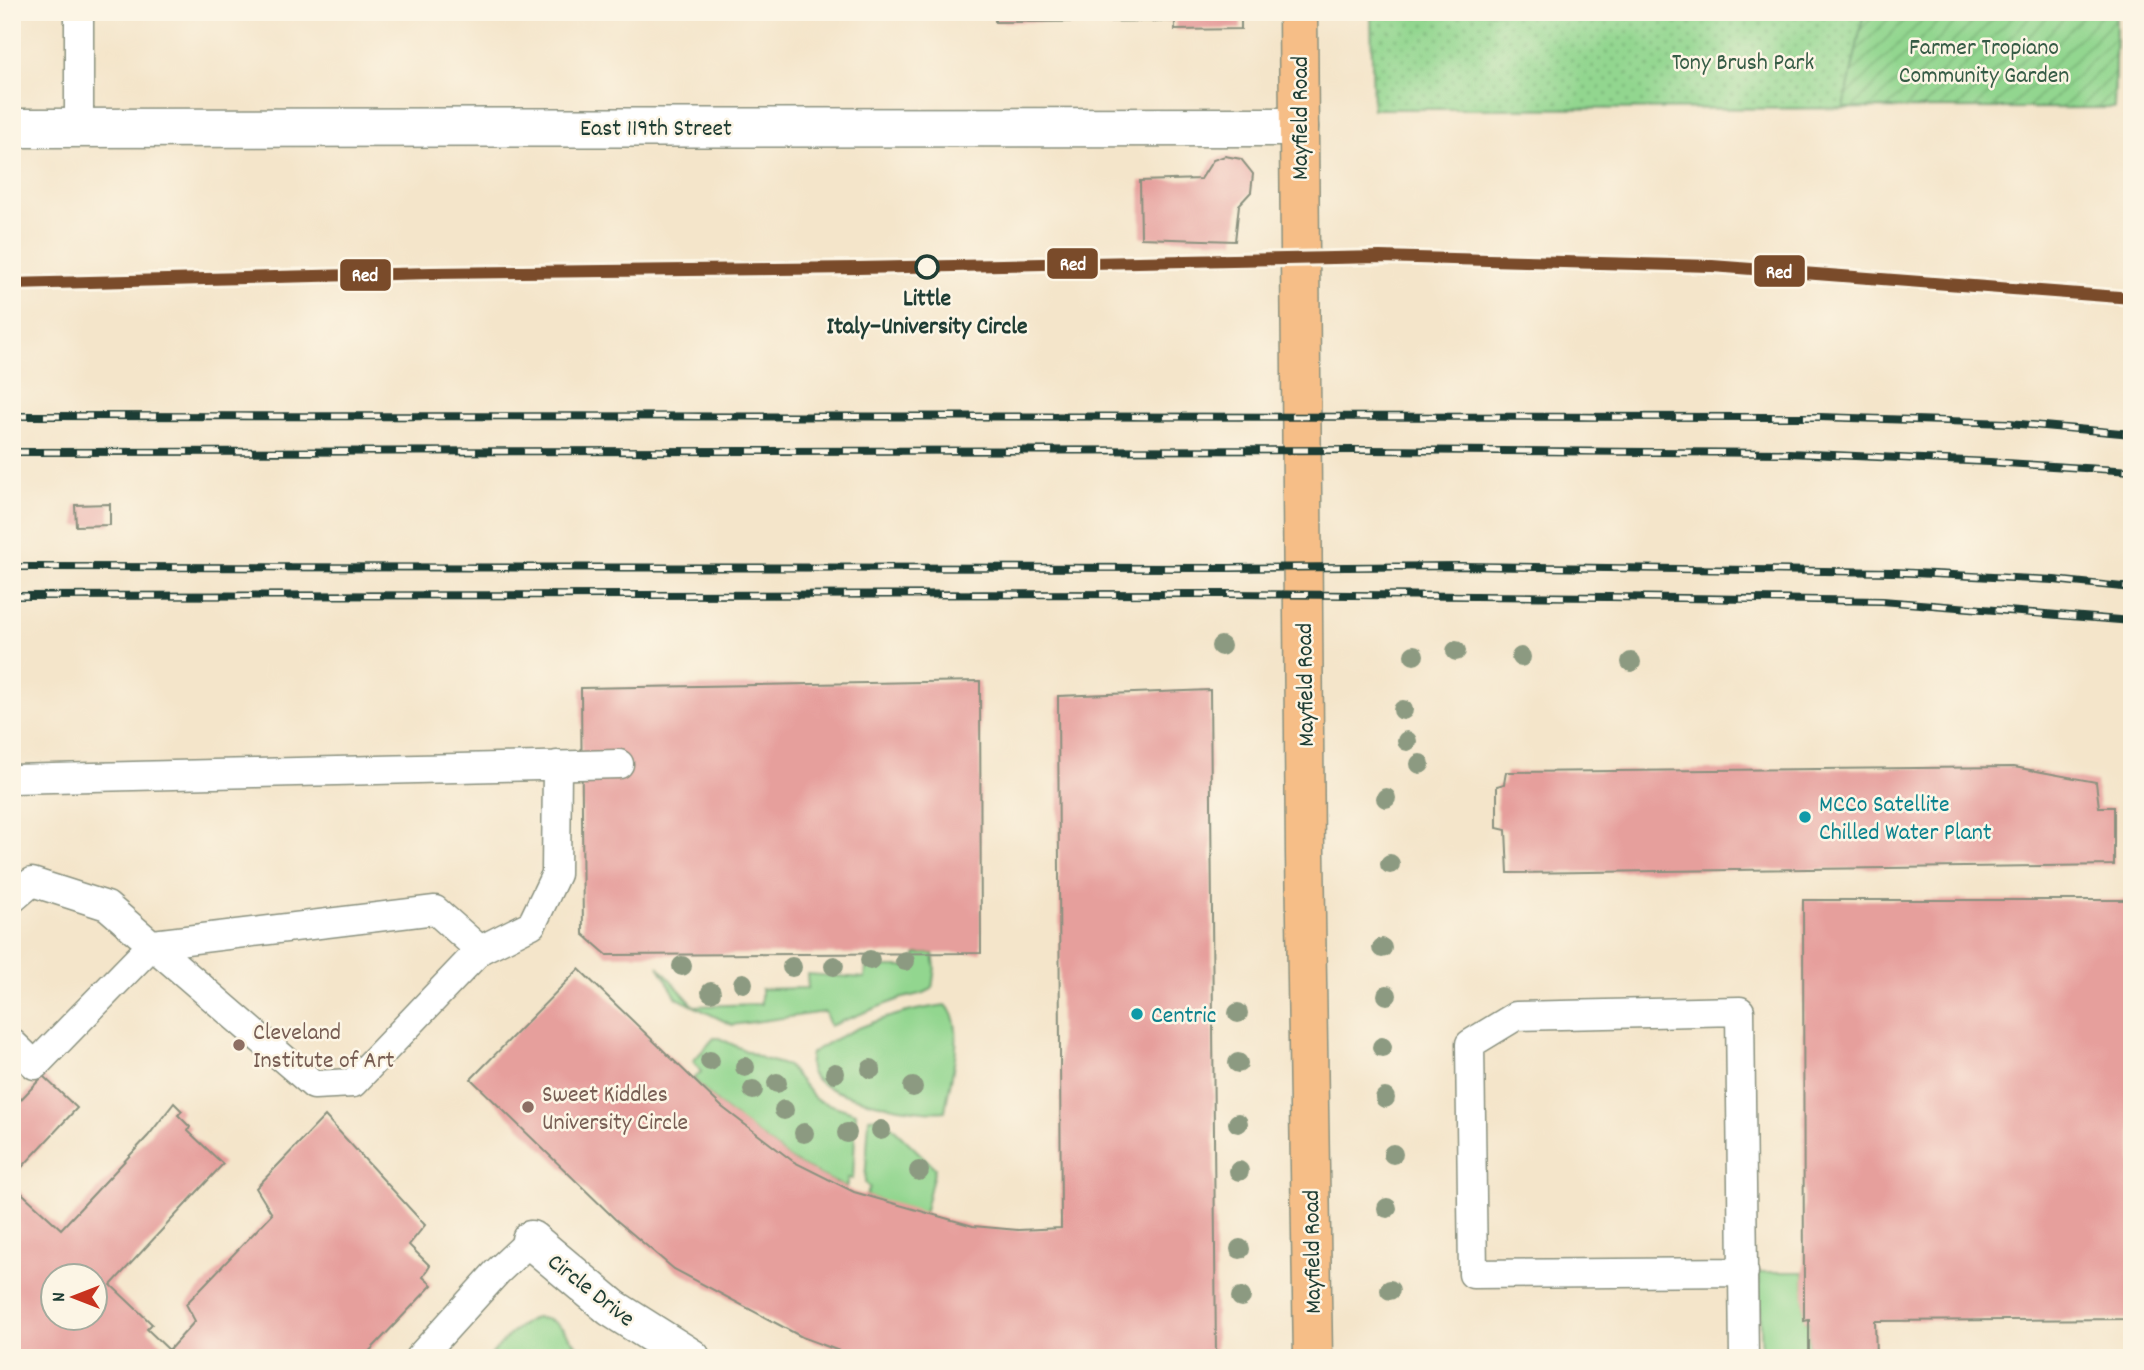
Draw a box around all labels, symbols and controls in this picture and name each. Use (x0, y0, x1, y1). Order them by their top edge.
park label: Farmer Tropiano Community Garden (1899, 32, 2069, 94)
park label: Tony Brush Park (1672, 47, 1814, 81)
street label: Mayfield Road (1285, 56, 1319, 180)
street label: East 119th Street (580, 113, 732, 147)
line badge: Red (1046, 247, 1099, 280)
text: Red (1060, 253, 1086, 280)
line badge: Red (1753, 254, 1806, 288)
marker: Little Italy–University Circle (915, 255, 939, 279)
line badge: Red (339, 258, 392, 292)
text: Red (1766, 261, 1792, 288)
text: Red (352, 264, 378, 291)
place label: Little Italy–University Circle (826, 283, 1028, 345)
street label: Mayfield Road (1289, 623, 1325, 747)
place label: MCCo Satellite Chilled Water Plant (1819, 789, 1992, 851)
marker: MCCo Satellite Chilled Water Plant (1797, 809, 1813, 825)
place label: Centric (1151, 1000, 1216, 1034)
marker: Centric (1129, 1006, 1145, 1022)
place label: Cleveland Institute of Art (253, 1017, 395, 1079)
marker: Cleveland Institute of Art (231, 1037, 247, 1053)
place label: Sweet Kiddles University Circle (542, 1079, 688, 1141)
marker: Sweet Kiddles University Circle (520, 1099, 536, 1115)
street label: Mayfield Road (1296, 1190, 1332, 1314)
street label: Circle Drive (539, 1246, 641, 1336)
north arrow (38, 1262, 108, 1332)
text: N (47, 1292, 74, 1302)

